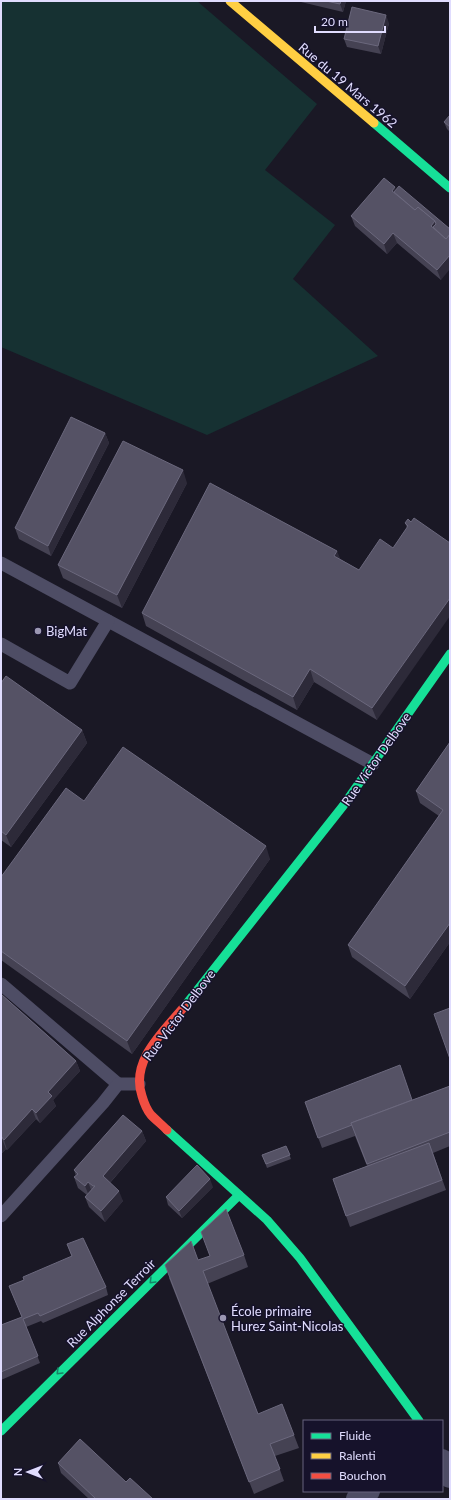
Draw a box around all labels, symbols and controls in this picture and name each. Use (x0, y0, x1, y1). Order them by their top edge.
scale bar (315, 8, 385, 34)
text: 20 m (321, 14, 348, 29)
street label: Rue du 19 Mars 1962 (295, 39, 401, 131)
place label: BigMat (46, 623, 87, 639)
marker: BigMat (33, 626, 43, 636)
street label: Rue Victor Delbove (338, 709, 414, 809)
street label: Rue Victor Delbove (139, 966, 219, 1064)
street label: Rue Alphonse Terroir (63, 1255, 159, 1351)
one-way arrow (149, 1276, 157, 1284)
place label: École primaire Hurez Saint-Nicolas (231, 1303, 344, 1334)
marker: École primaire Hurez Saint-Nicolas (218, 1313, 228, 1323)
one-way arrow (56, 1367, 64, 1375)
legend (303, 1420, 443, 1492)
text: Fluide (339, 1428, 371, 1443)
text: Ralenti (339, 1448, 376, 1463)
north arrow (8, 1452, 48, 1492)
text: N (11, 1468, 24, 1476)
text: Bouchon (339, 1468, 386, 1483)

